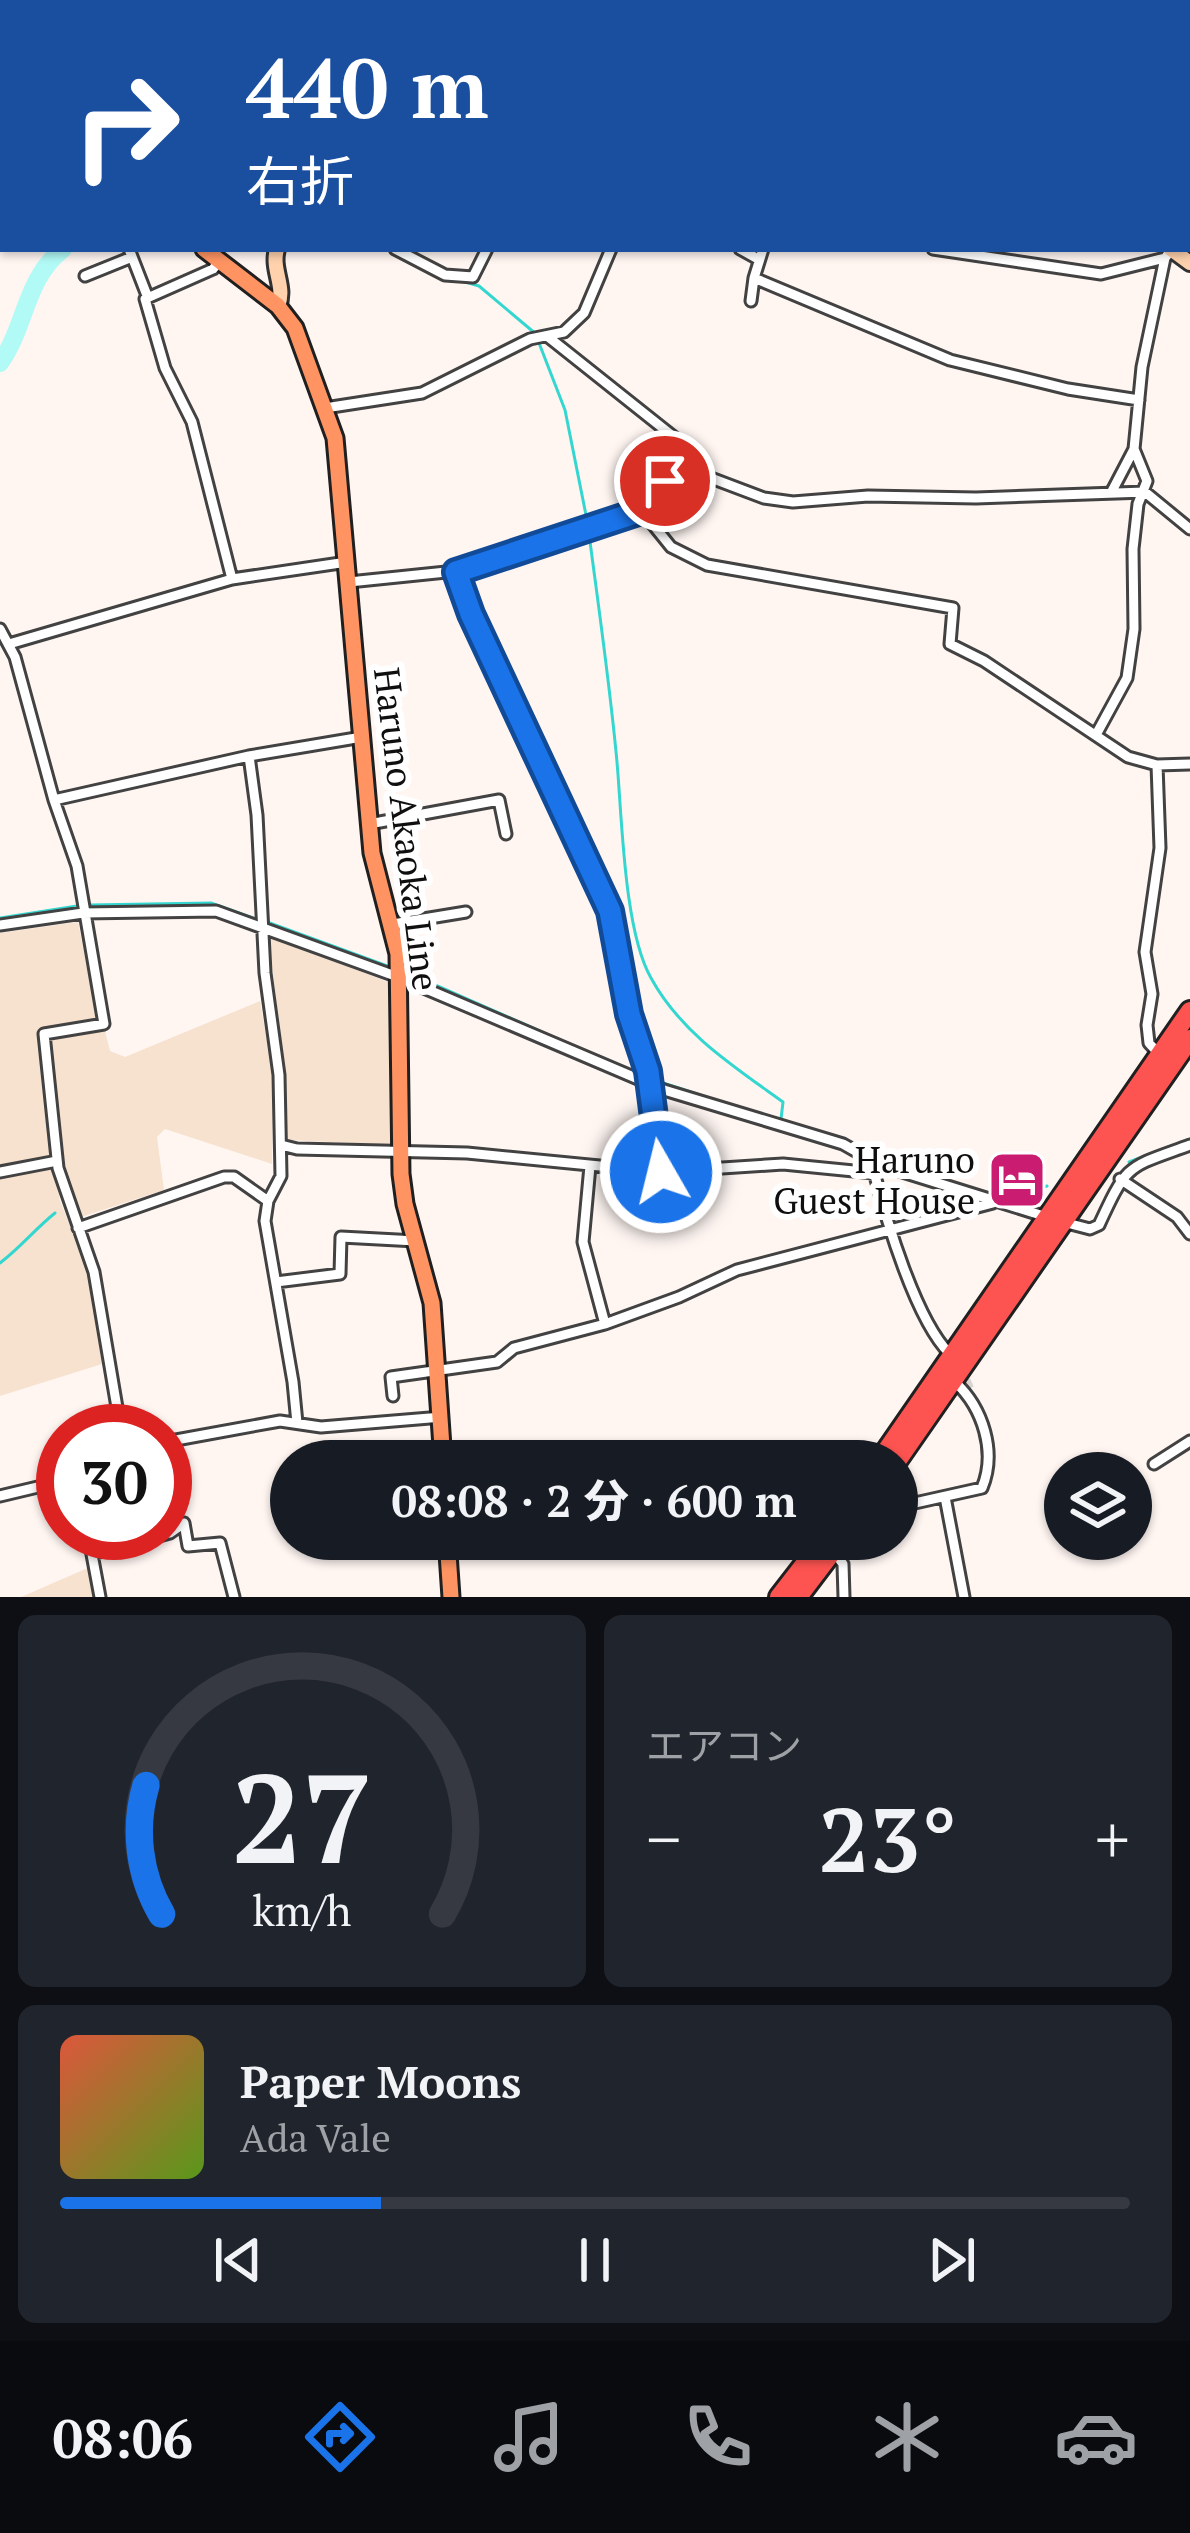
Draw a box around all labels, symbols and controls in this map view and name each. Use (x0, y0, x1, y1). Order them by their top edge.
text: 440 m (246, 31, 489, 142)
icon: right (48, 48, 204, 204)
text: 右折 (246, 145, 354, 216)
pin (614, 430, 716, 532)
icon: arrive (632, 448, 698, 514)
street label: Haruno Akaoka Line (364, 665, 450, 993)
position arrow (598, 1109, 724, 1235)
place label: Haruno Guest House (773, 1136, 975, 1224)
hotel icon: Haruno Guest House (986, 1149, 1048, 1211)
speed limit sign: 30 (36, 1404, 192, 1560)
map controls (1044, 1452, 1152, 1560)
button: layers (1044, 1452, 1152, 1560)
text: 08:08 · 2 分 · 600 m (392, 1470, 796, 1530)
text: エアコン (646, 1719, 802, 1771)
text: 27 (231, 1733, 373, 1899)
text: 23° (819, 1778, 957, 1898)
text: − (646, 1794, 681, 1882)
text: + (1095, 1794, 1130, 1882)
text: km/h (252, 1881, 352, 1938)
text: Paper Moons (240, 2051, 521, 2111)
text: Ada Vale (240, 2111, 391, 2163)
icon: previous (205, 2227, 271, 2293)
icon: pause (562, 2227, 628, 2293)
icon: next (919, 2227, 985, 2293)
icon: directions (298, 2395, 382, 2479)
icon: music (487, 2395, 571, 2479)
icon: phone (676, 2395, 760, 2479)
icon: climate (865, 2395, 949, 2479)
icon: car (1054, 2395, 1138, 2479)
text: 08:06 (52, 2402, 193, 2473)

